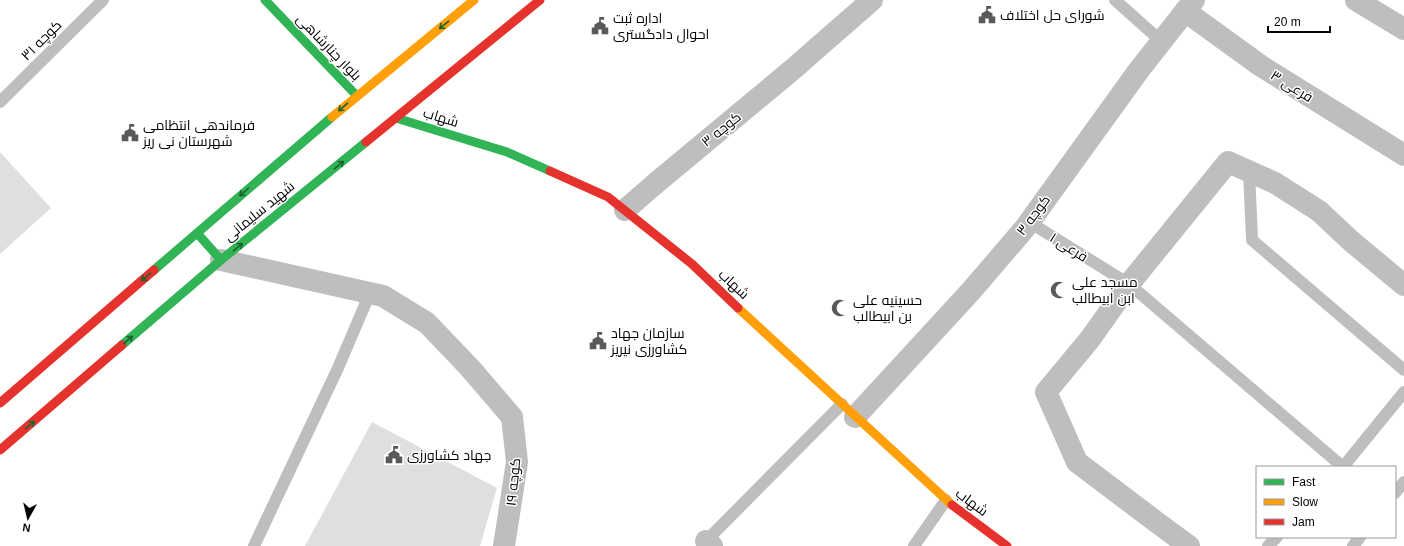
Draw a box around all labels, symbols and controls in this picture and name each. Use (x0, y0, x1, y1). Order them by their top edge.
public building icon: شورای حل اختلاف (977, 5, 997, 25)
place label: شورای حل اختلاف (1000, 7, 1105, 23)
scale bar (1268, 8, 1330, 34)
street label: بلوار چنارشاهی (292, 10, 365, 85)
place label: اداره ثبت احوال دادگستری (613, 10, 709, 43)
text: 20 m (1274, 15, 1301, 29)
public building icon: اداره ثبت احوال دادگستری (590, 16, 610, 36)
street label: کوچه ۳۱ (18, 17, 66, 65)
one-way arrow (438, 20, 449, 29)
street label: فرعی ۳ (1268, 67, 1316, 105)
one-way arrow (338, 103, 349, 112)
street label: شهاب (421, 104, 461, 130)
street label: کوچه ۳ (698, 108, 745, 151)
place label: فرماندهی انتظامی شهرستان نی ریز (142, 117, 255, 149)
public building icon: فرماندهی انتظامی شهرستان نی ریز (120, 123, 140, 143)
one-way arrow (333, 160, 344, 169)
street label: شهید سلیمانی (221, 178, 297, 244)
one-way arrow (240, 187, 250, 196)
street label: کوچه ۳ (1013, 192, 1055, 239)
street label: فرعی ۱ (1047, 229, 1091, 265)
one-way arrow (232, 242, 243, 251)
street label: شهاب (715, 266, 753, 302)
one-way arrow (141, 272, 151, 281)
place label: مسجد علی ابن ابیطالب (1072, 274, 1138, 306)
mosque icon: مسجد علی ابن ابیطالب (1049, 280, 1069, 300)
place label: حسینیه علی بن ابیطالب (853, 292, 922, 324)
mosque icon: حسینیه علی بن ابیطالب (830, 298, 850, 318)
place label: سازمان جهاد کشاورزی نیریز (610, 325, 687, 357)
public building icon: سازمان جهاد کشاورزی نیریز (588, 331, 608, 351)
one-way arrow (123, 336, 133, 345)
one-way arrow (24, 420, 35, 429)
public building icon: جهاد کشاورزی (384, 445, 404, 465)
place label: جهاد کشاورزی (407, 447, 491, 463)
street label: کوچه ۱۹ (503, 457, 525, 507)
legend (1256, 466, 1396, 538)
text: Fast (1292, 475, 1316, 489)
street label: شهاب (953, 485, 991, 519)
text: Slow (1292, 495, 1318, 509)
north arrow (8, 498, 48, 538)
text: Jam (1292, 515, 1315, 529)
text: N (22, 521, 31, 534)

